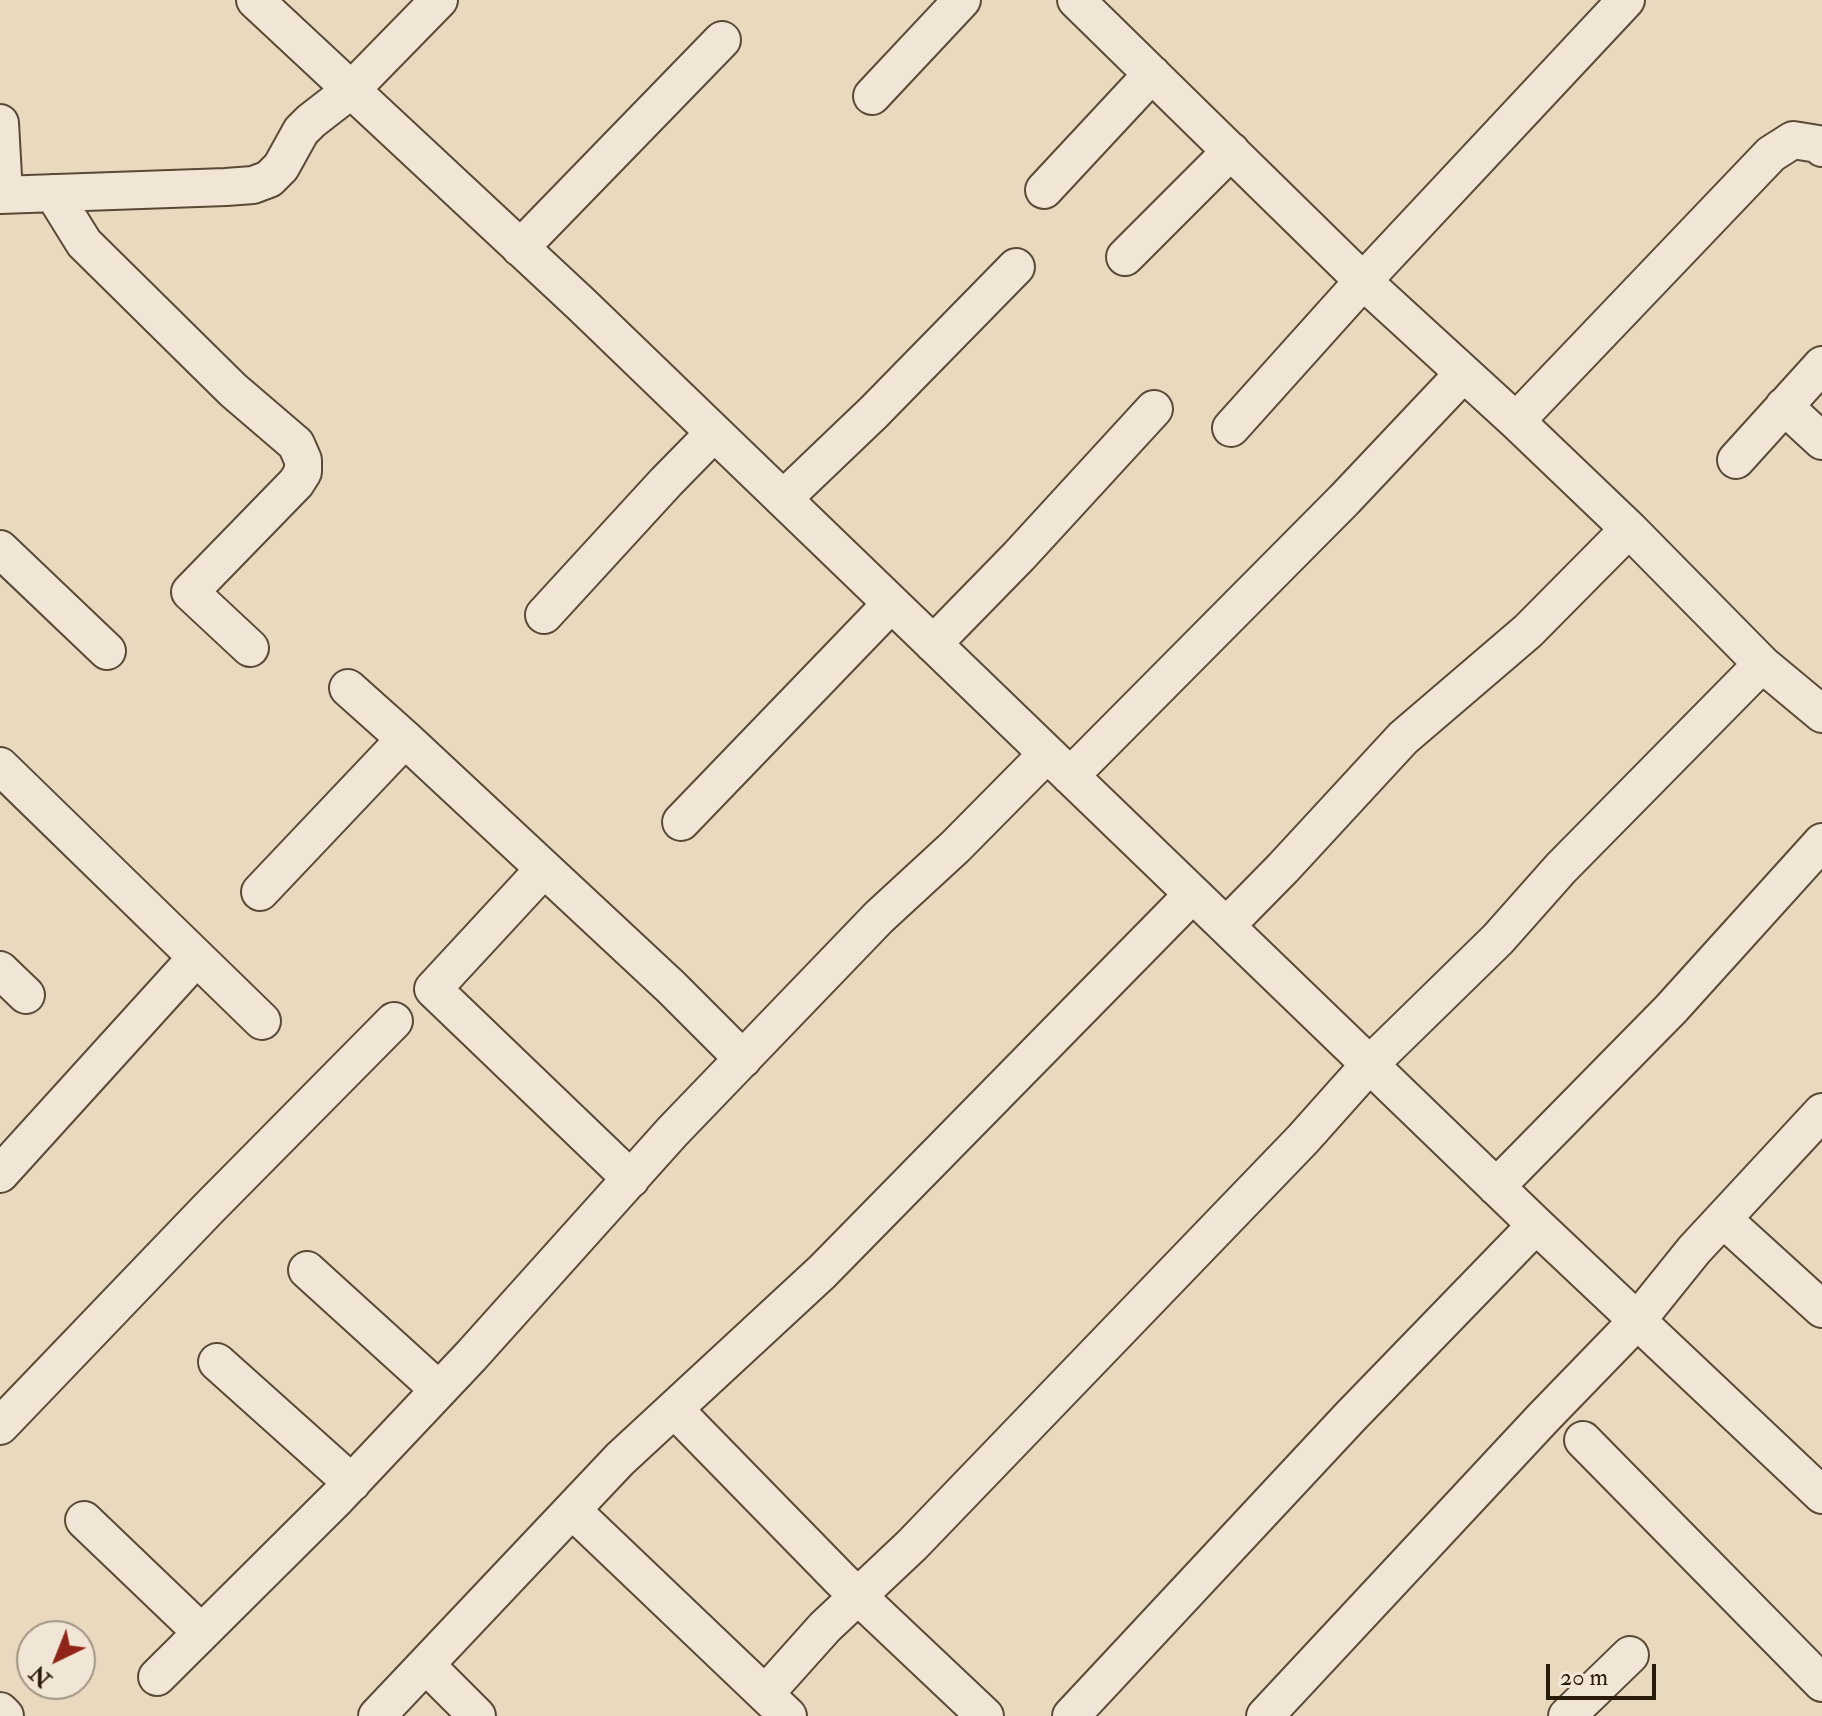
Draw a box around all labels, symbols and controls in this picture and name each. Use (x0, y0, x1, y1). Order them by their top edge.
north arrow (16, 1620, 96, 1700)
scale bar (1550, 1648, 1660, 1698)
text: N (24, 1659, 58, 1693)
text: 20 m (1560, 1662, 1608, 1693)

